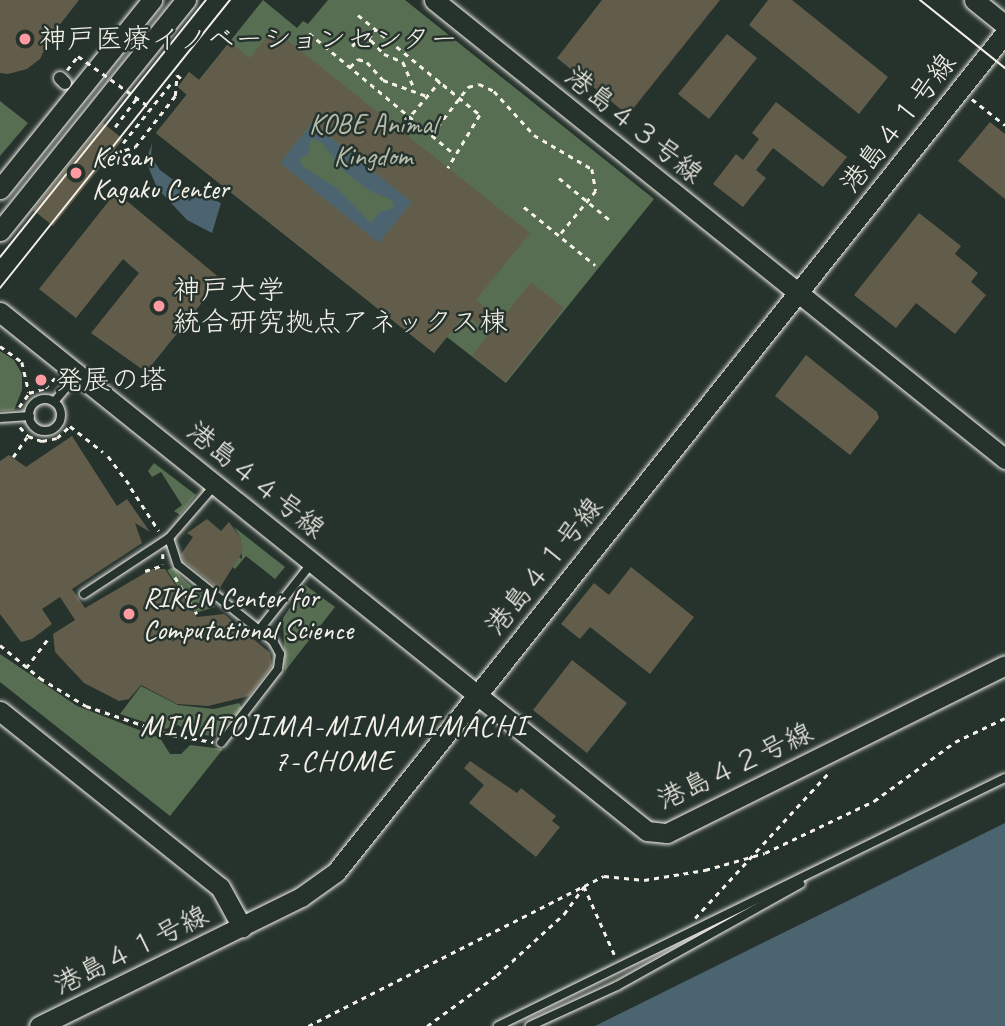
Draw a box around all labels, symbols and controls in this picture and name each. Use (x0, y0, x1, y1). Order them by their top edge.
place label: 神戸医療イノベーションセンター (39, 22, 459, 56)
marker: 神戸医療イノベーションセンター (17, 31, 33, 47)
street label: 港島４１号線 (833, 46, 963, 200)
street label: 港島４３号線 (558, 59, 710, 191)
park label: KOBE Animal Kingdom (309, 107, 437, 173)
place label: Keisan Kagaku Center (92, 140, 229, 206)
marker: Keisan Kagaku Center (66, 163, 86, 183)
place label: 神戸大学 統合研究拠点アネックス棟 (173, 273, 509, 339)
marker: 神戸大学 統合研究拠点アネックス棟 (151, 298, 167, 314)
place label: 発展の塔 (55, 363, 167, 397)
marker: 発展の塔 (33, 372, 49, 388)
street label: 港島４４号線 (180, 414, 332, 546)
street label: 港島４１号線 (478, 490, 610, 642)
place label: RIKEN Center for Computational Science (143, 581, 353, 647)
marker: RIKEN Center for Computational Science (121, 606, 137, 622)
district label: MINATOJIMA-MINAMIMACHI 7-CHOME (145, 707, 523, 778)
street label: 港島４２号線 (652, 715, 818, 817)
street label: 港島４１号線 (48, 898, 214, 1002)

